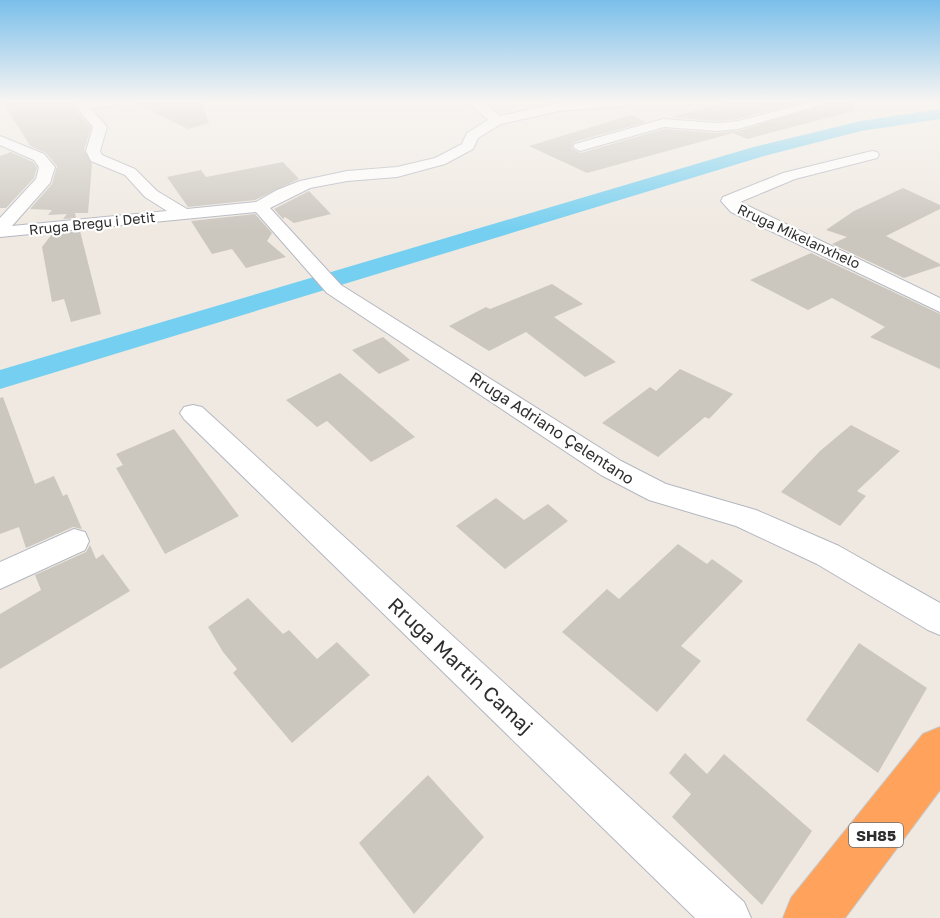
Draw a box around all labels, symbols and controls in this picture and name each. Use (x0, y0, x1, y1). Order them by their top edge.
street label: Rruga Mikelanxhelo (735, 200, 863, 272)
street label: Rruga Bregu i Detit (28, 208, 156, 238)
street label: Rruga Adriano Çelentano (466, 367, 638, 489)
street label: Rruga Martin Camaj (384, 592, 538, 738)
road number: SH85 (849, 823, 903, 847)

